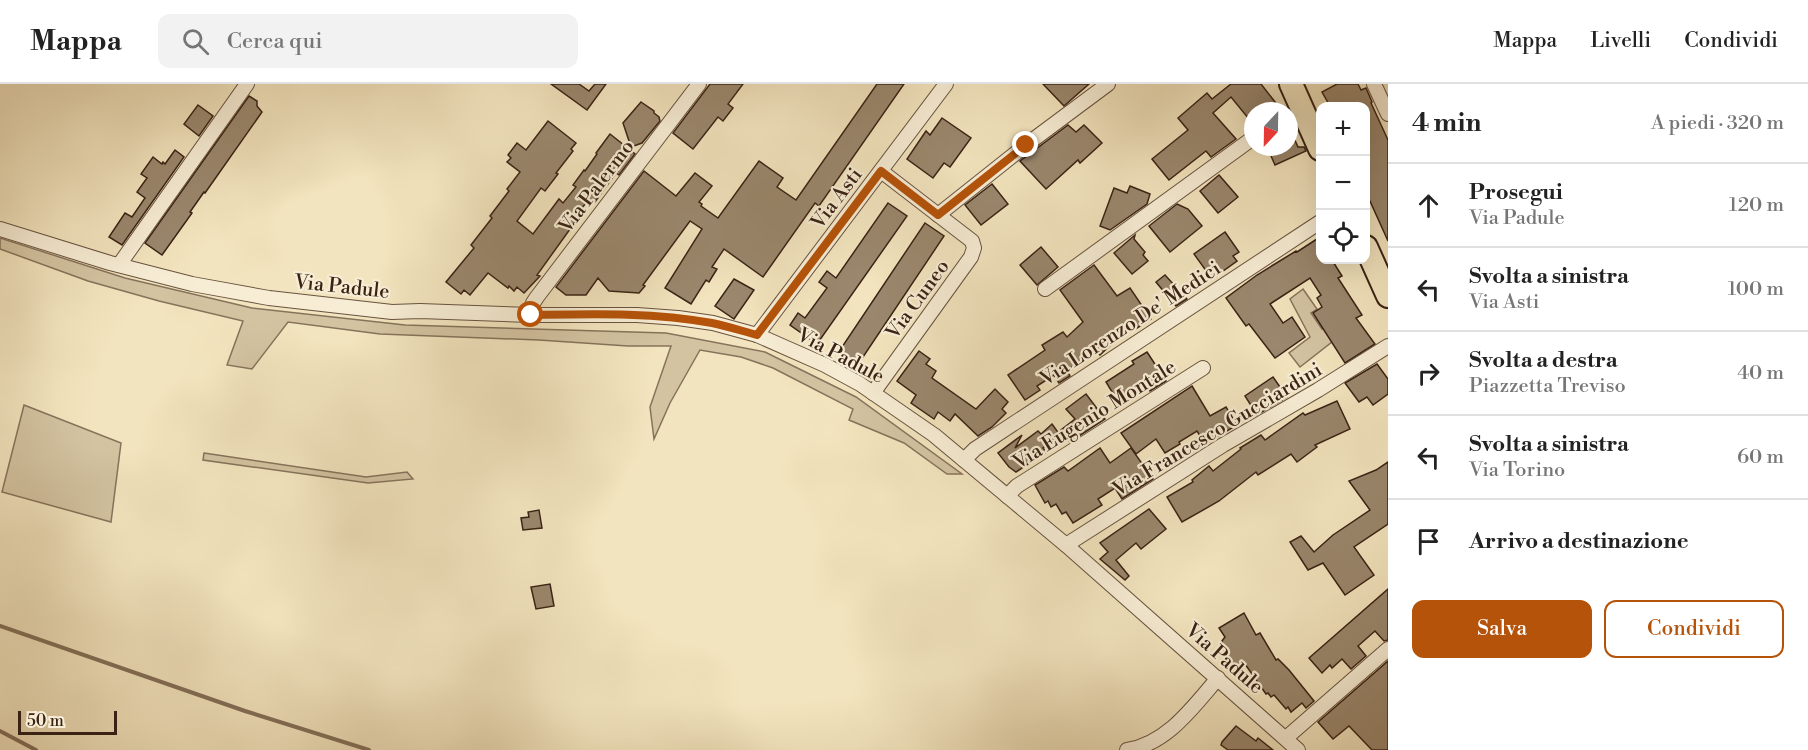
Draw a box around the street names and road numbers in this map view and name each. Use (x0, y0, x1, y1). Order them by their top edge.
street label: Via Palermo (553, 135, 640, 239)
street label: Via Asti (805, 163, 869, 235)
street label: Via Cuneo (880, 255, 955, 345)
street label: Via Lorenzo De' Medici (1035, 256, 1226, 393)
street label: Via Padule (292, 270, 391, 305)
street label: Via Padule (791, 322, 888, 390)
street label: Via Eugenio Montale (1008, 355, 1181, 476)
street label: Via Francesco Gucciardini (1108, 358, 1327, 503)
street label: Via Padule (1179, 618, 1268, 700)

